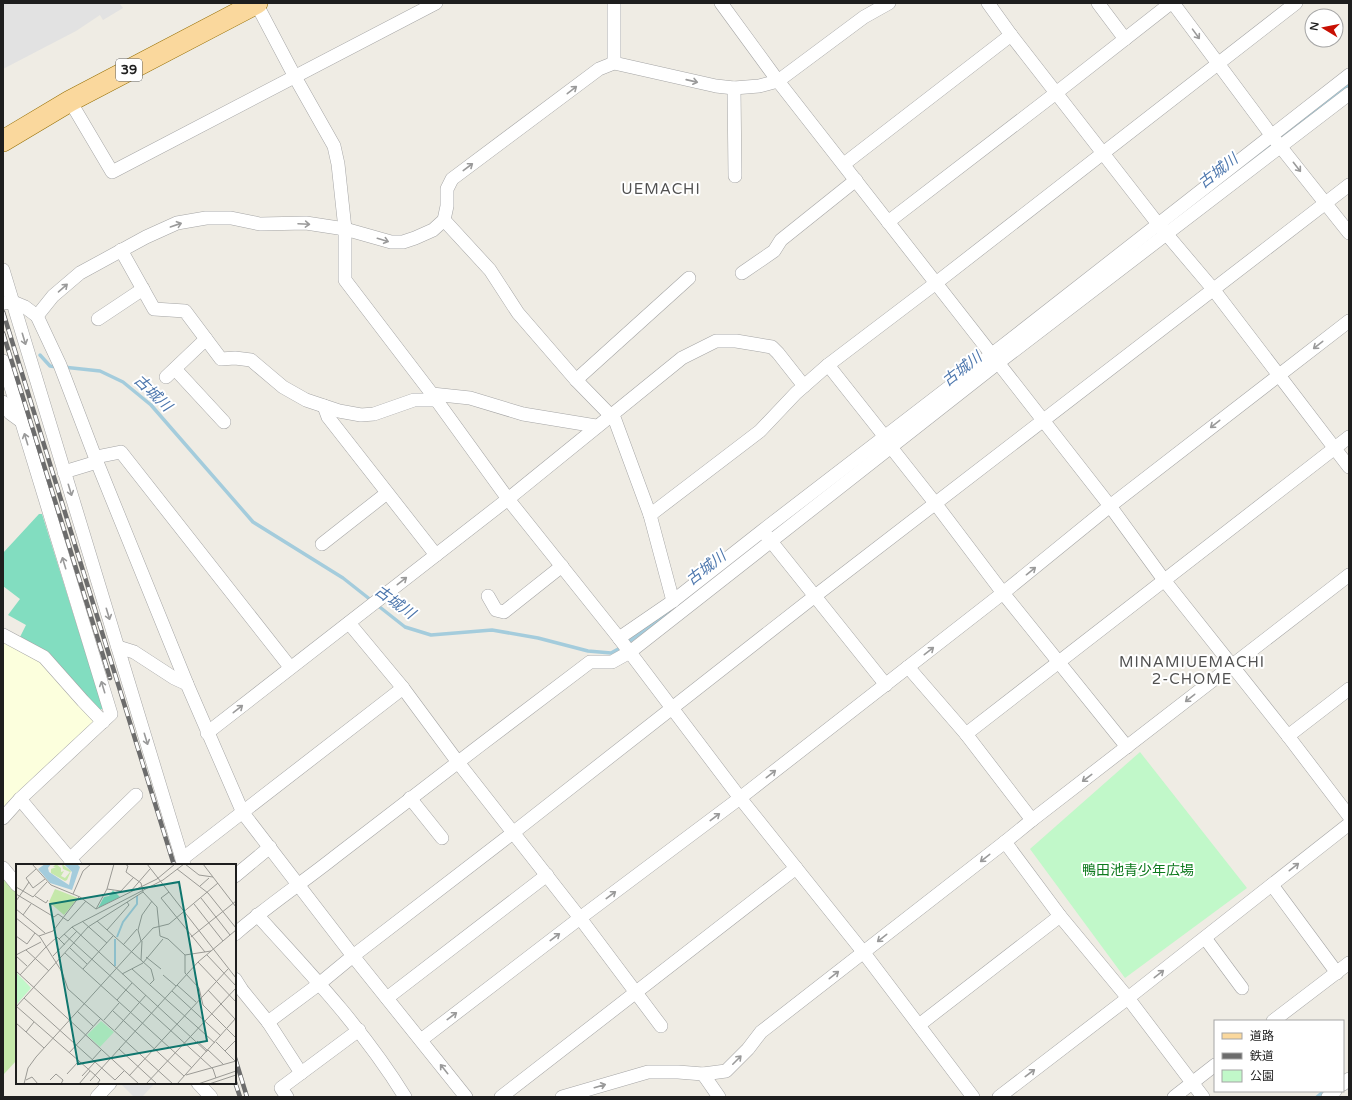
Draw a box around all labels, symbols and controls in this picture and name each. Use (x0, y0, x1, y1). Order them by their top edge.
north arrow (1304, 8, 1344, 48)
text: N (1307, 21, 1322, 32)
one-way arrow (1192, 29, 1200, 40)
road number: 39 (116, 59, 142, 81)
one-way arrow (685, 78, 698, 85)
one-way arrow (567, 86, 578, 94)
water label: 古城川 (1195, 149, 1243, 192)
one-way arrow (1293, 161, 1301, 172)
one-way arrow (462, 163, 473, 171)
district label: UEMACHI (621, 180, 701, 198)
one-way arrow (297, 220, 310, 227)
one-way arrow (169, 221, 182, 228)
one-way arrow (376, 237, 389, 244)
one-way arrow (57, 283, 68, 292)
one-way arrow (21, 332, 28, 345)
one-way arrow (1313, 341, 1324, 349)
water label: 古城川 (939, 347, 987, 390)
water label: 古城川 (131, 371, 177, 416)
one-way arrow (1210, 420, 1221, 429)
one-way arrow (22, 432, 29, 445)
one-way arrow (67, 483, 74, 496)
water label: 古城川 (683, 546, 731, 589)
one-way arrow (60, 557, 67, 570)
one-way arrow (1026, 566, 1036, 575)
one-way arrow (397, 577, 408, 586)
water label: 古城川 (372, 581, 420, 624)
one-way arrow (105, 608, 112, 621)
one-way arrow (923, 647, 934, 655)
district label: MINAMIUEMACHI 2-CHOME (1119, 653, 1265, 688)
one-way arrow (98, 681, 106, 693)
one-way arrow (1184, 694, 1195, 703)
one-way arrow (232, 705, 243, 713)
one-way arrow (143, 732, 150, 745)
one-way arrow (766, 770, 777, 778)
one-way arrow (1081, 774, 1092, 782)
one-way arrow (710, 813, 721, 821)
one-way arrow (979, 854, 990, 863)
park label: 鴨田池青少年広場 (1082, 862, 1194, 879)
one-way arrow (1289, 863, 1300, 872)
inset map (16, 864, 236, 1084)
one-way arrow (606, 891, 617, 899)
one-way arrow (550, 933, 561, 942)
one-way arrow (877, 934, 888, 943)
one-way arrow (1153, 969, 1164, 978)
one-way arrow (829, 971, 840, 979)
one-way arrow (446, 1012, 457, 1021)
legend (1214, 1020, 1344, 1092)
text: 道路 (1250, 1029, 1274, 1043)
text: 鉄道 (1250, 1049, 1274, 1063)
one-way arrow (732, 1055, 742, 1065)
one-way arrow (439, 1063, 448, 1074)
one-way arrow (1024, 1069, 1035, 1078)
text: 公園 (1250, 1069, 1274, 1083)
one-way arrow (593, 1081, 606, 1089)

